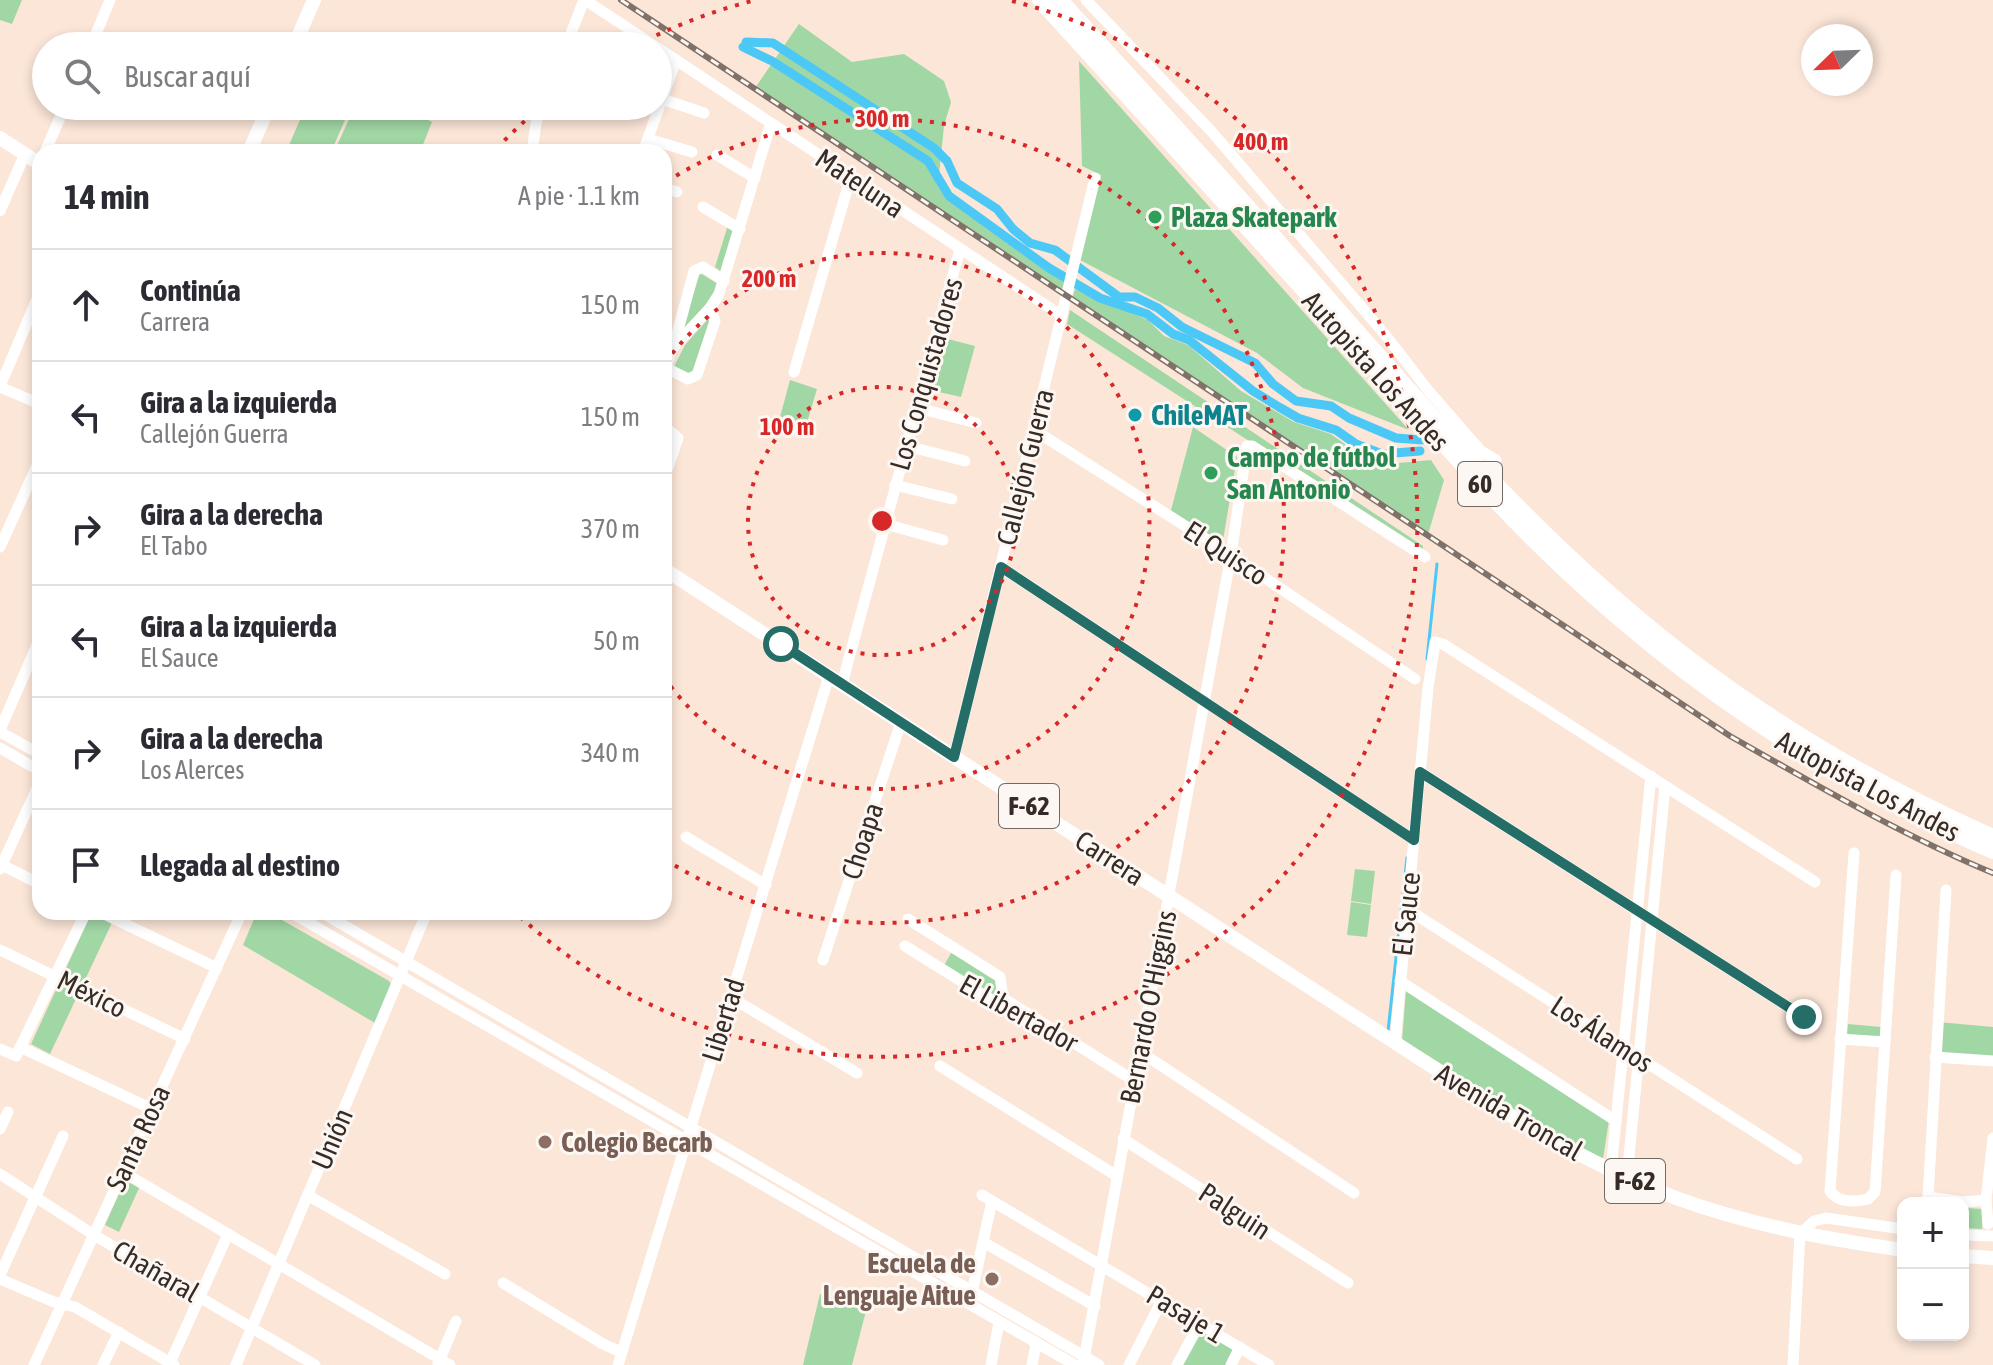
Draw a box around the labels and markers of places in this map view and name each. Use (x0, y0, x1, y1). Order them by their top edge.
place label: Plaza Skatepark (1171, 201, 1337, 233)
marker: Plaza Skatepark (1146, 208, 1164, 226)
place label: ChileMAT (1151, 399, 1248, 431)
marker: ChileMAT (1126, 406, 1144, 424)
place label: Campo de fútbol San Antonio (1227, 441, 1397, 505)
marker: Campo de fútbol San Antonio (1202, 464, 1220, 482)
centre of rings (868, 507, 896, 535)
place label: Colegio Becarb (561, 1126, 713, 1158)
marker: Colegio Becarb (536, 1133, 554, 1151)
place label: Escuela de Lenguaje Aitue (823, 1247, 976, 1311)
marker: Escuela de Lenguaje Aitue (983, 1270, 1001, 1288)

